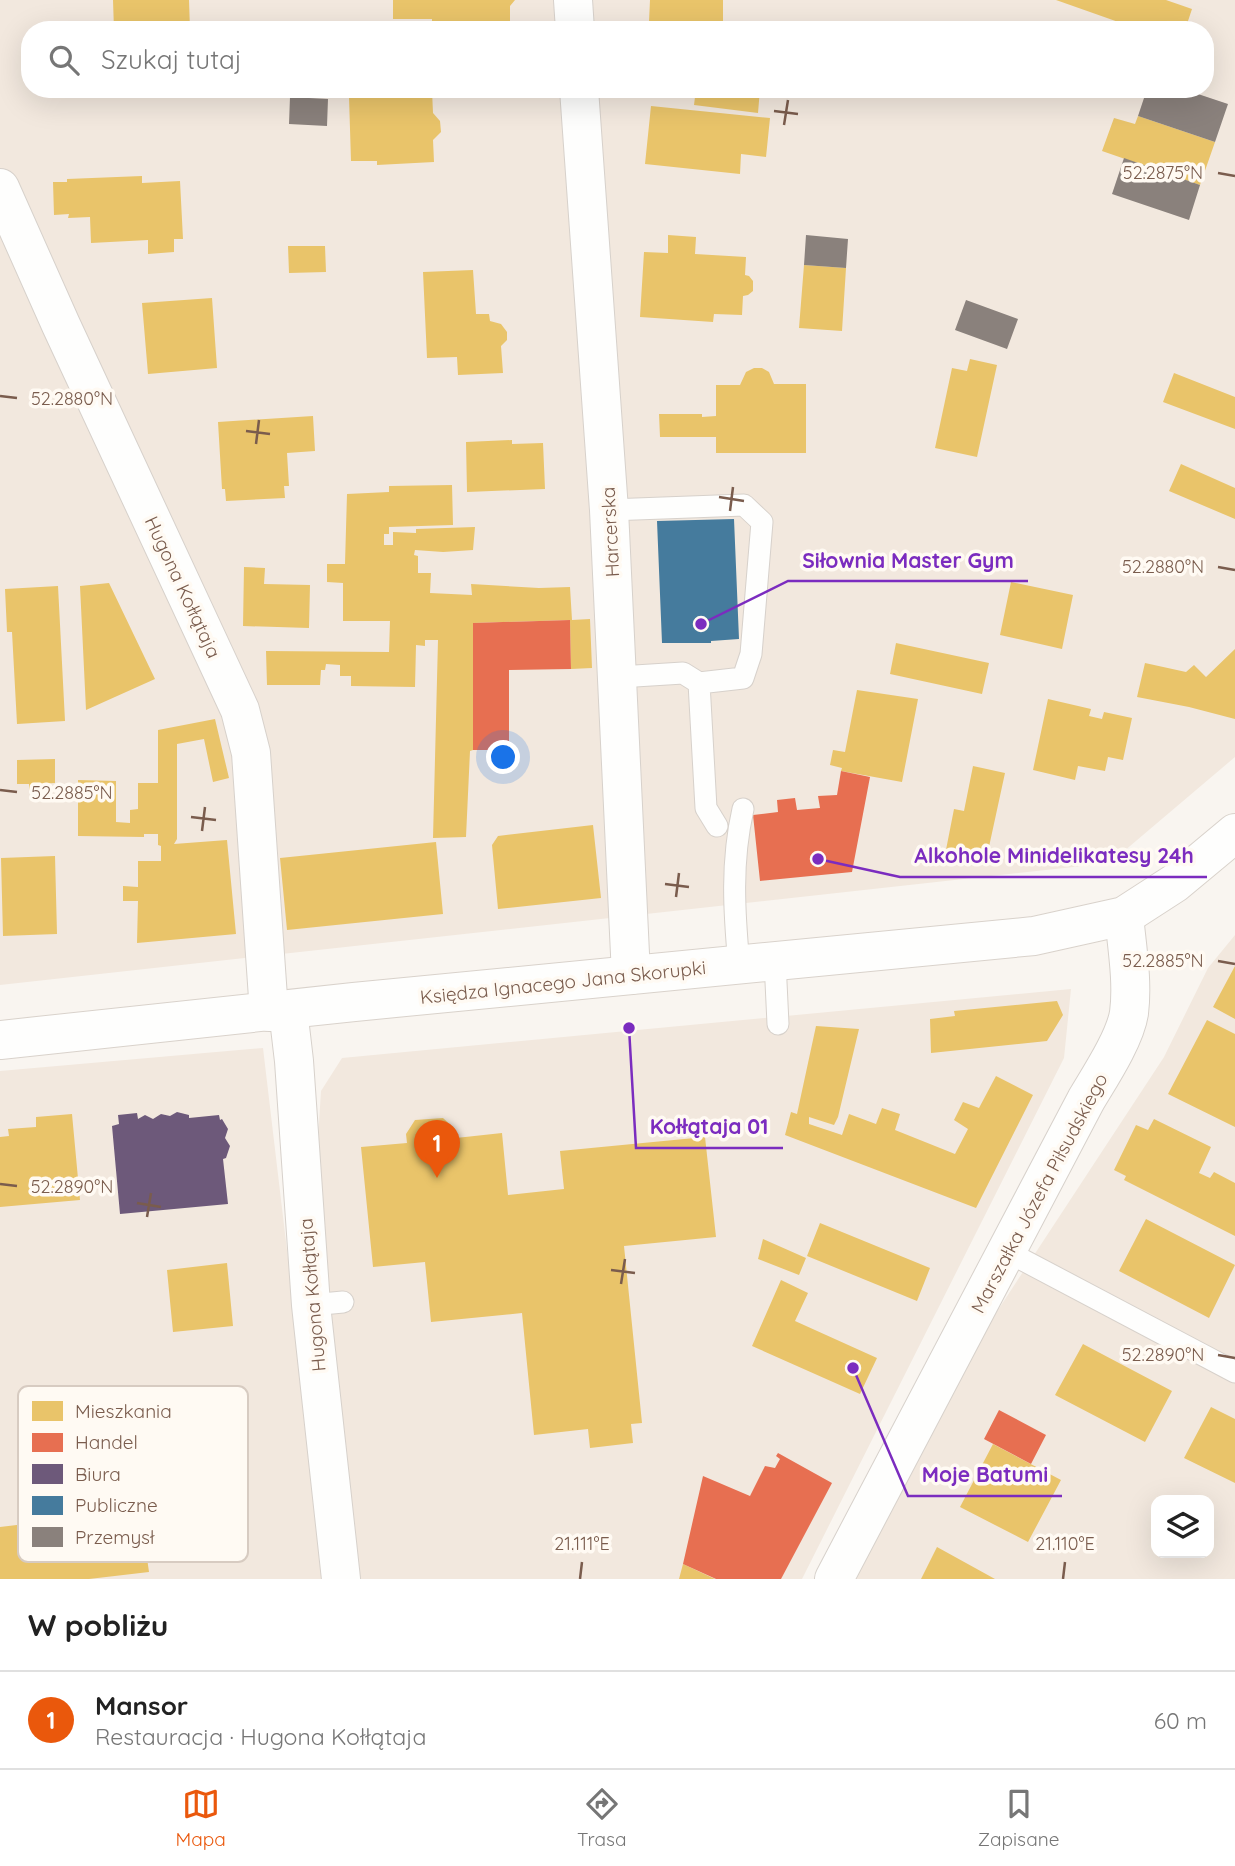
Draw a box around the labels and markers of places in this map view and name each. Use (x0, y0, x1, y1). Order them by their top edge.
callout: Siłownia Master Gym (788, 539, 1028, 581)
callout: Alkohole Minidelikatesy 24h (900, 835, 1207, 877)
callout: Kołłątaja 01 (636, 1106, 783, 1148)
pin: 1 (414, 1120, 460, 1178)
callout: Moje Batumi (908, 1454, 1062, 1496)

